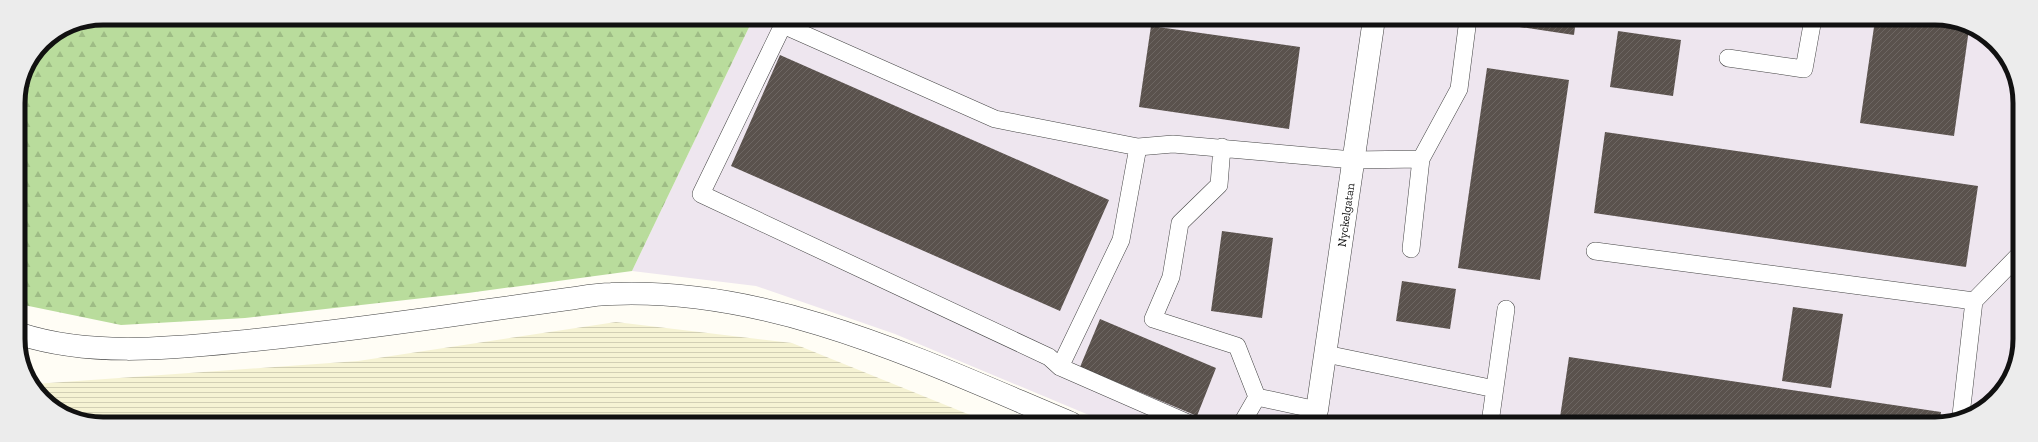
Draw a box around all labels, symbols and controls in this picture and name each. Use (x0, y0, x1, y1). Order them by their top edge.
street label: Nyckelgatan (1335, 182, 1357, 248)

